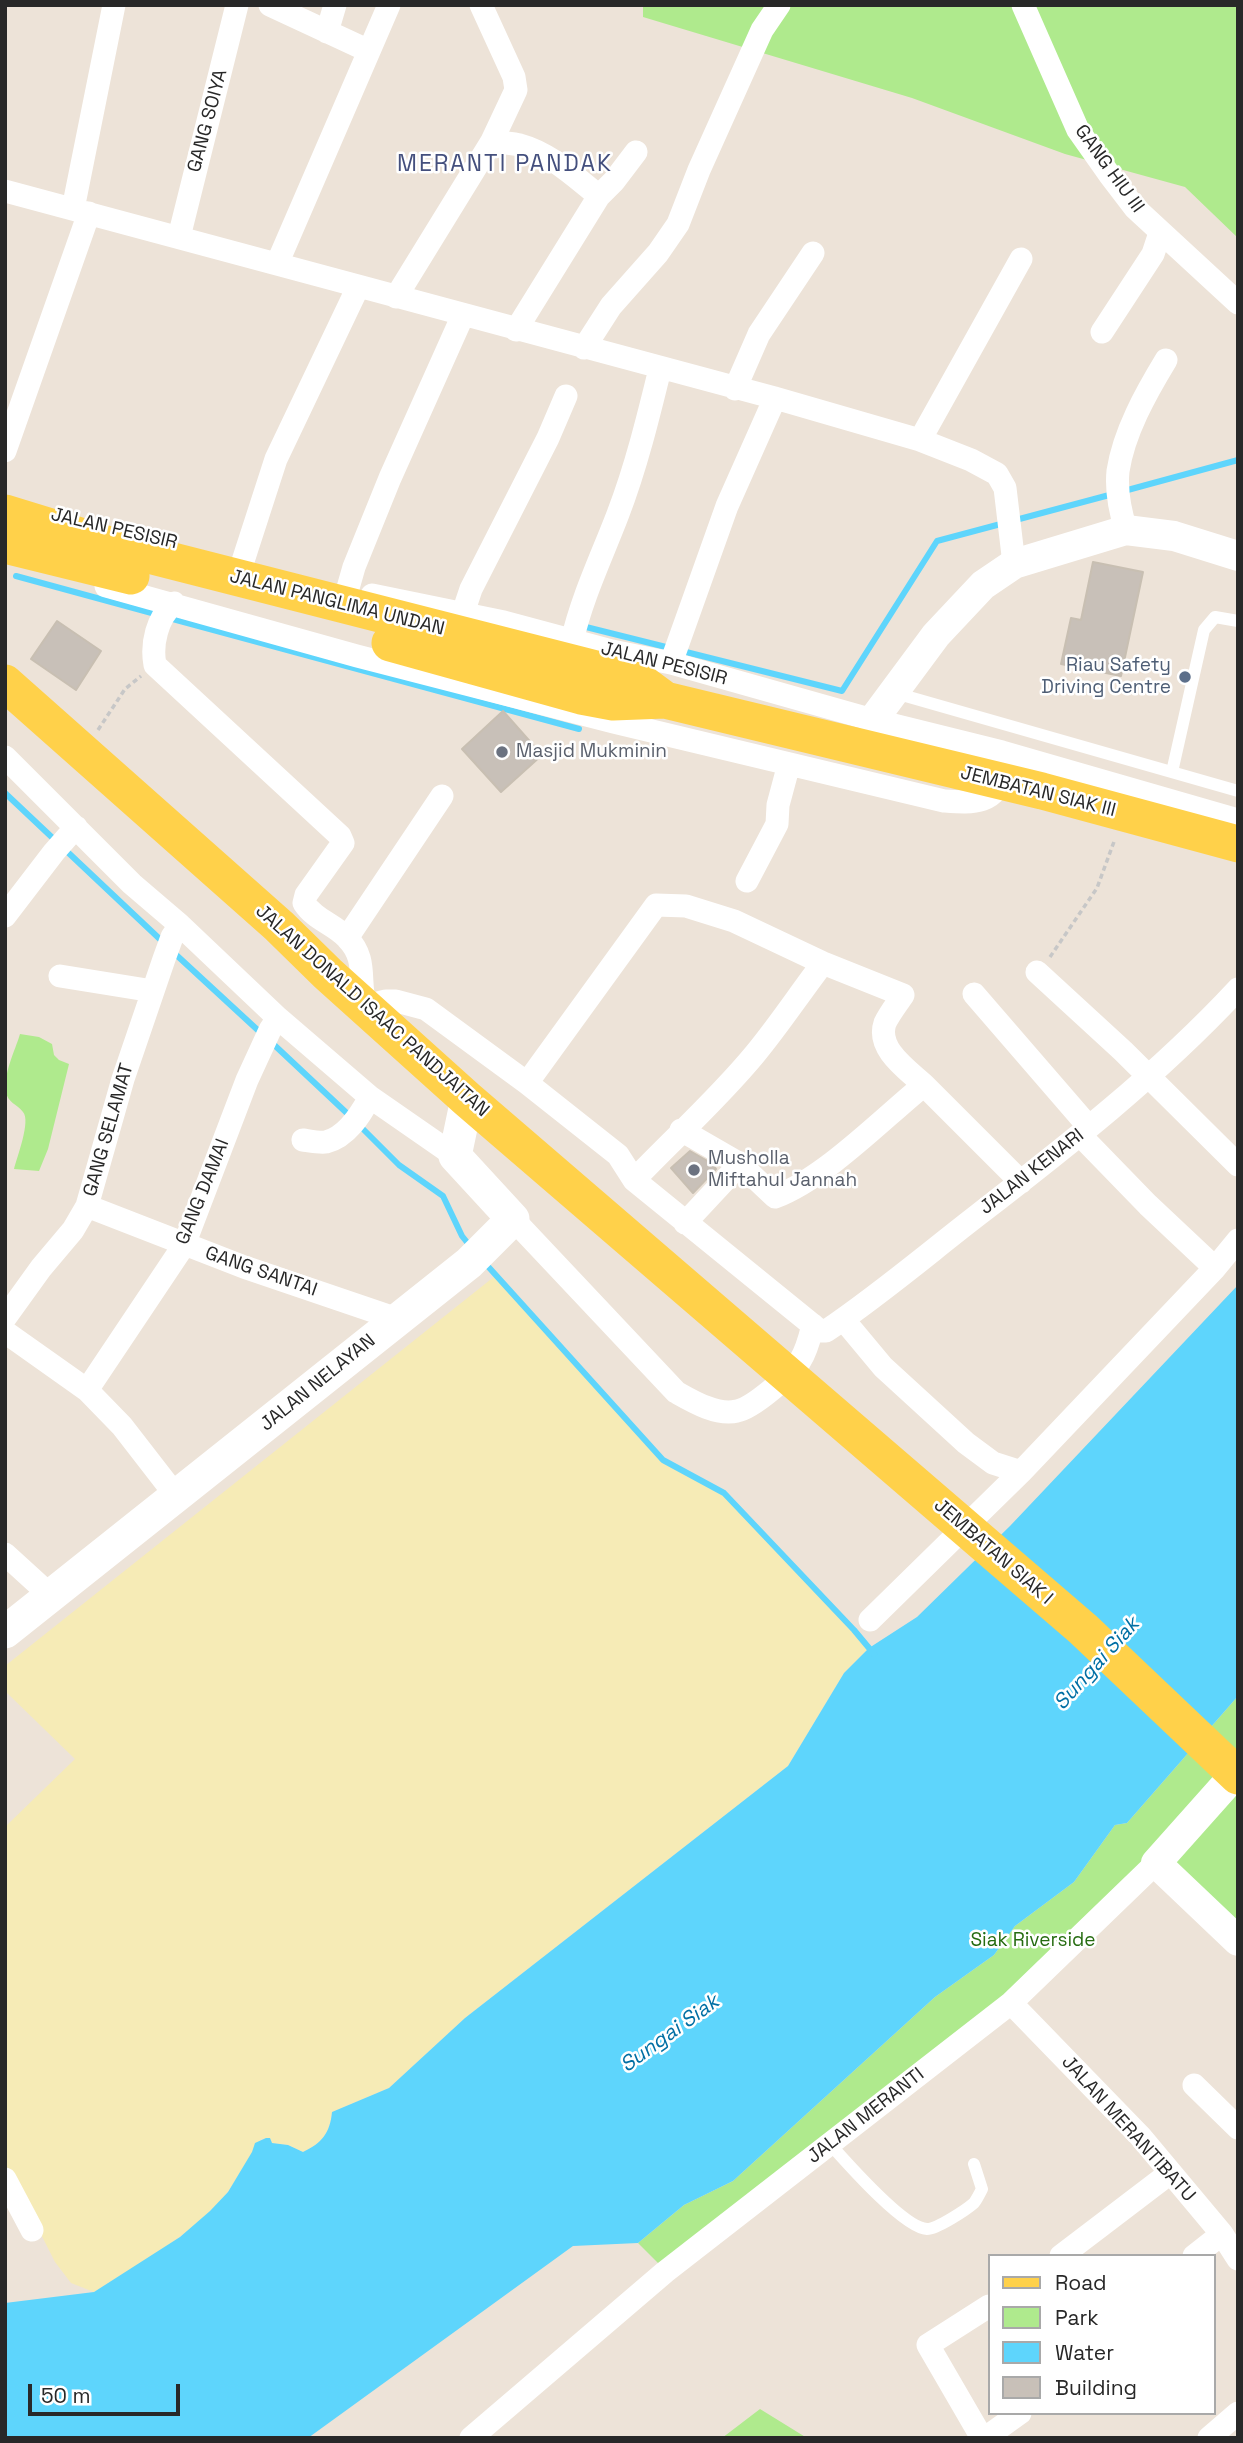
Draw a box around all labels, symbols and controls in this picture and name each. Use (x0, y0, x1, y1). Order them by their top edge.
street label: GANG SOIYA (183, 67, 233, 175)
street label: GANG HIU III (1069, 121, 1149, 217)
district label: MERANTI PANDAK (399, 151, 611, 179)
street label: JALAN PESISIR (48, 503, 180, 555)
street label: JALAN PANGLIMA UNDAN (227, 565, 447, 641)
street label: JALAN PESISIR (599, 637, 729, 691)
place label: Riau Safety Driving Centre (1041, 655, 1171, 699)
marker: Riau Safety Driving Centre (1177, 669, 1193, 685)
place label: Masjid Mukminin (516, 741, 667, 763)
marker: Masjid Mukminin (494, 744, 510, 760)
street label: JEMBATAN SIAK III (958, 762, 1118, 822)
street label: JALAN DONALD ISAAC PANDJAITAN (250, 900, 494, 1122)
street label: GANG SELAMAT (79, 1061, 139, 1199)
street label: JALAN KENARI (975, 1124, 1089, 1220)
street label: GANG DAMAI (171, 1136, 235, 1248)
place label: Musholla Miftahul Jannah (708, 1148, 857, 1192)
marker: Musholla Miftahul Jannah (686, 1162, 702, 1178)
street label: GANG SANTAI (202, 1242, 320, 1302)
street label: JALAN NELAYAN (256, 1330, 380, 1436)
street label: JEMBATAN SIAK I (929, 1494, 1057, 1610)
water label: Sungai Siak (1049, 1612, 1145, 1716)
park label: Siak Riverside (970, 1930, 1096, 1952)
water label: Sungai Siak (616, 1990, 724, 2078)
street label: JALAN MERANTIBATU (1056, 2051, 1200, 2207)
street label: JALAN MERANTI (803, 2063, 929, 2169)
legend (988, 2254, 1215, 2415)
text: Road (1055, 2269, 1107, 2296)
text: Park (1055, 2304, 1099, 2331)
text: Water (1055, 2339, 1114, 2366)
scale bar (32, 2370, 184, 2414)
text: Building (1055, 2374, 1137, 2401)
text: 50 m (41, 2382, 91, 2409)

